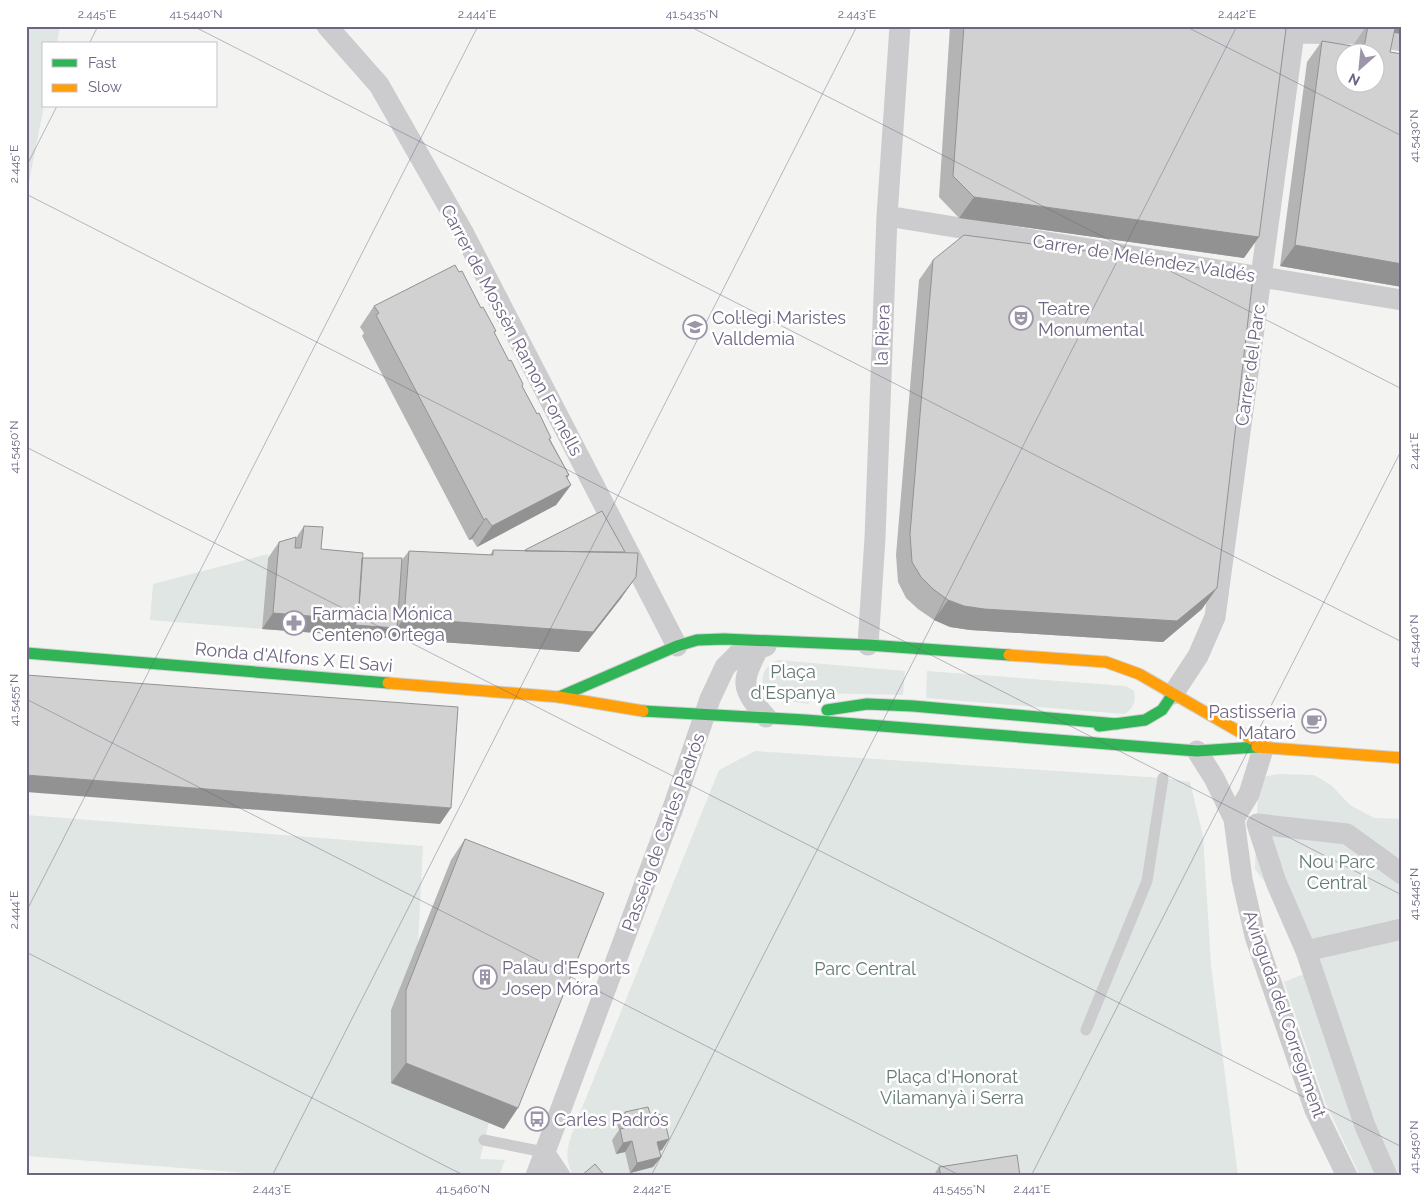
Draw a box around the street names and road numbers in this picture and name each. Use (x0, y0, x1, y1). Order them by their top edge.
street label: Carrer de Mossèn Ramon Fornells (437, 201, 588, 460)
street label: Carrer de Meléndez Valdés (1031, 230, 1257, 286)
street label: Carrer del Parc (1231, 302, 1269, 427)
street label: la Riera (870, 304, 894, 366)
street label: Ronda d'Alfons X El Savi (194, 638, 394, 676)
street label: Passeig de Carles Padrós (617, 730, 709, 934)
street label: Avinguda del Corregiment (1240, 907, 1330, 1121)

